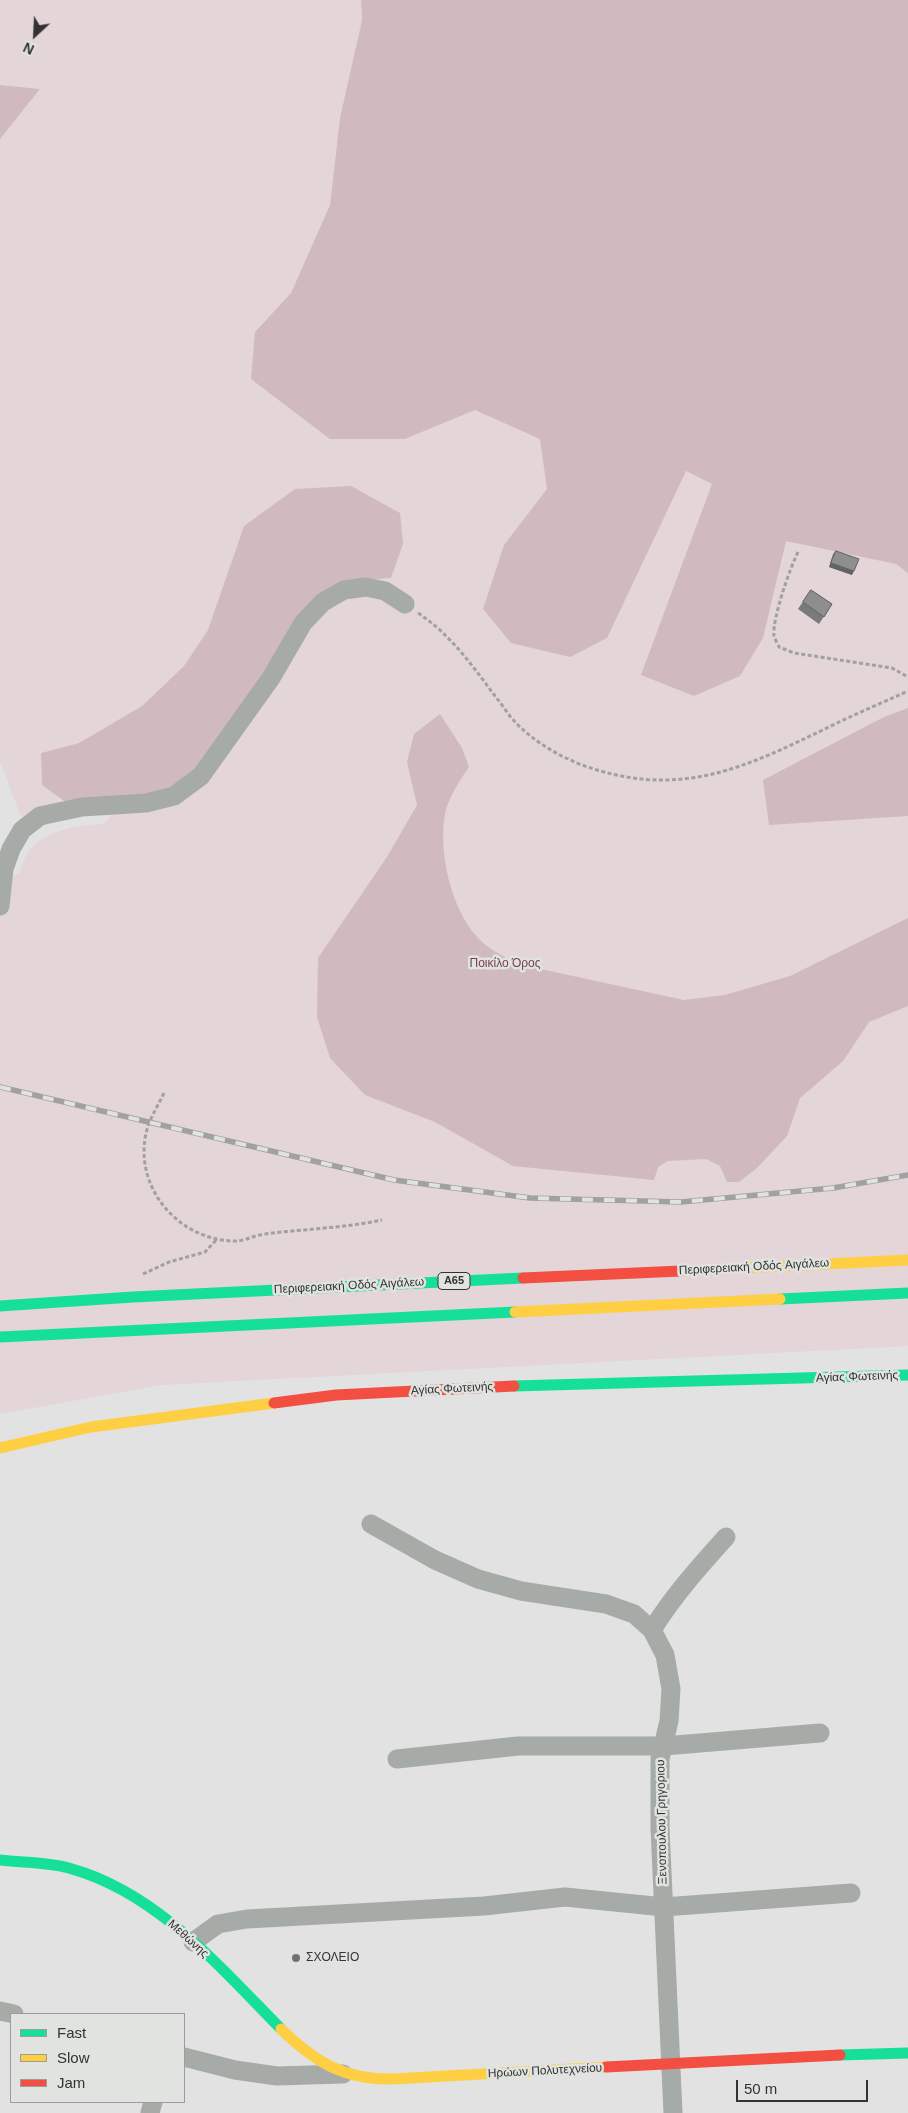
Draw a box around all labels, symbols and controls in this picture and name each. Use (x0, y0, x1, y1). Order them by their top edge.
north arrow (10, 10, 60, 60)
text: N (21, 39, 37, 58)
park label: Ποικίλο Όρος (469, 957, 541, 971)
street label: Περιφερειακή Οδός Αιγάλεω (678, 1256, 830, 1278)
road number: Α65 (438, 1272, 470, 1290)
street label: Περιφερειακή Οδός Αιγάλεω (273, 1275, 425, 1297)
street label: Αγίας Φωτεινής (816, 1368, 898, 1386)
street label: Αγίας Φωτεινής (410, 1380, 494, 1398)
street label: Ξενοπουλου Γρηγοριου (654, 1759, 670, 1885)
street label: Μεθώνης (165, 1917, 211, 1961)
place label: ΣΧΟΛΕΙΟ (306, 1951, 359, 1965)
marker: ΣΧΟΛΕΙΟ (290, 1952, 302, 1964)
legend (10, 2013, 185, 2103)
text: Fast (57, 2024, 86, 2041)
text: Slow (57, 2049, 90, 2066)
street label: Ηρώων Πολυτεχνείου (487, 2061, 603, 2081)
scale bar (738, 2070, 870, 2102)
text: Jam (57, 2074, 85, 2091)
text: 50 m (744, 2080, 777, 2097)

